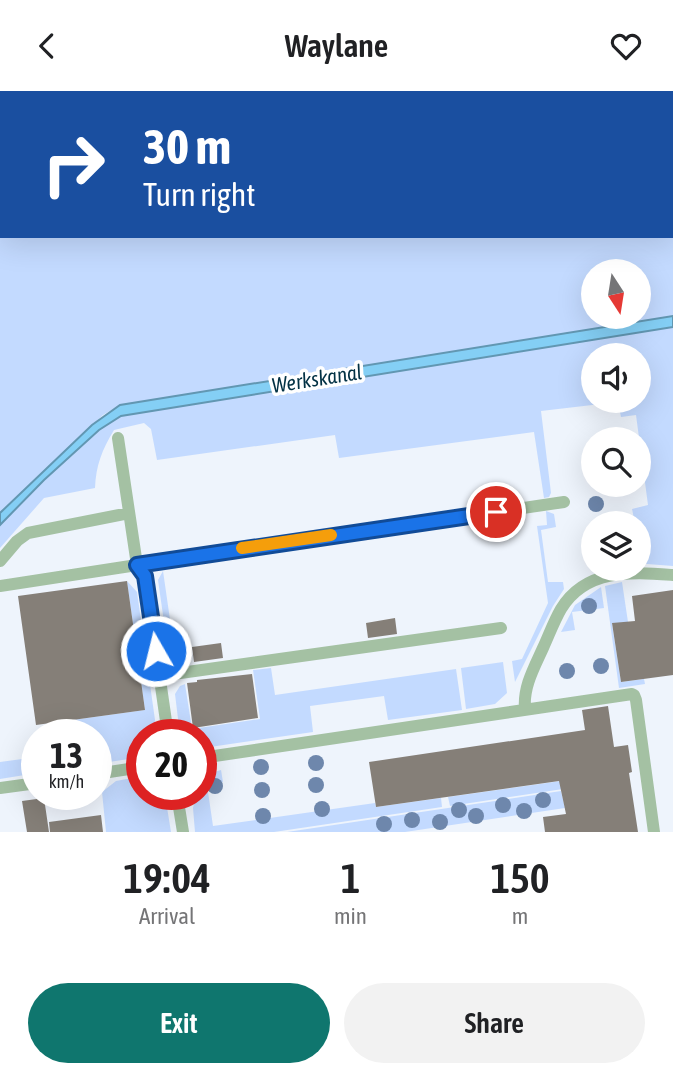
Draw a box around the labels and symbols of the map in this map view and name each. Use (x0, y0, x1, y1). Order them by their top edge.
north arrow (581, 259, 651, 329)
water label: Werkskanal (270, 359, 364, 397)
pin (466, 482, 526, 542)
position arrow (119, 614, 193, 688)
speed limit sign: 20 (126, 719, 217, 810)

